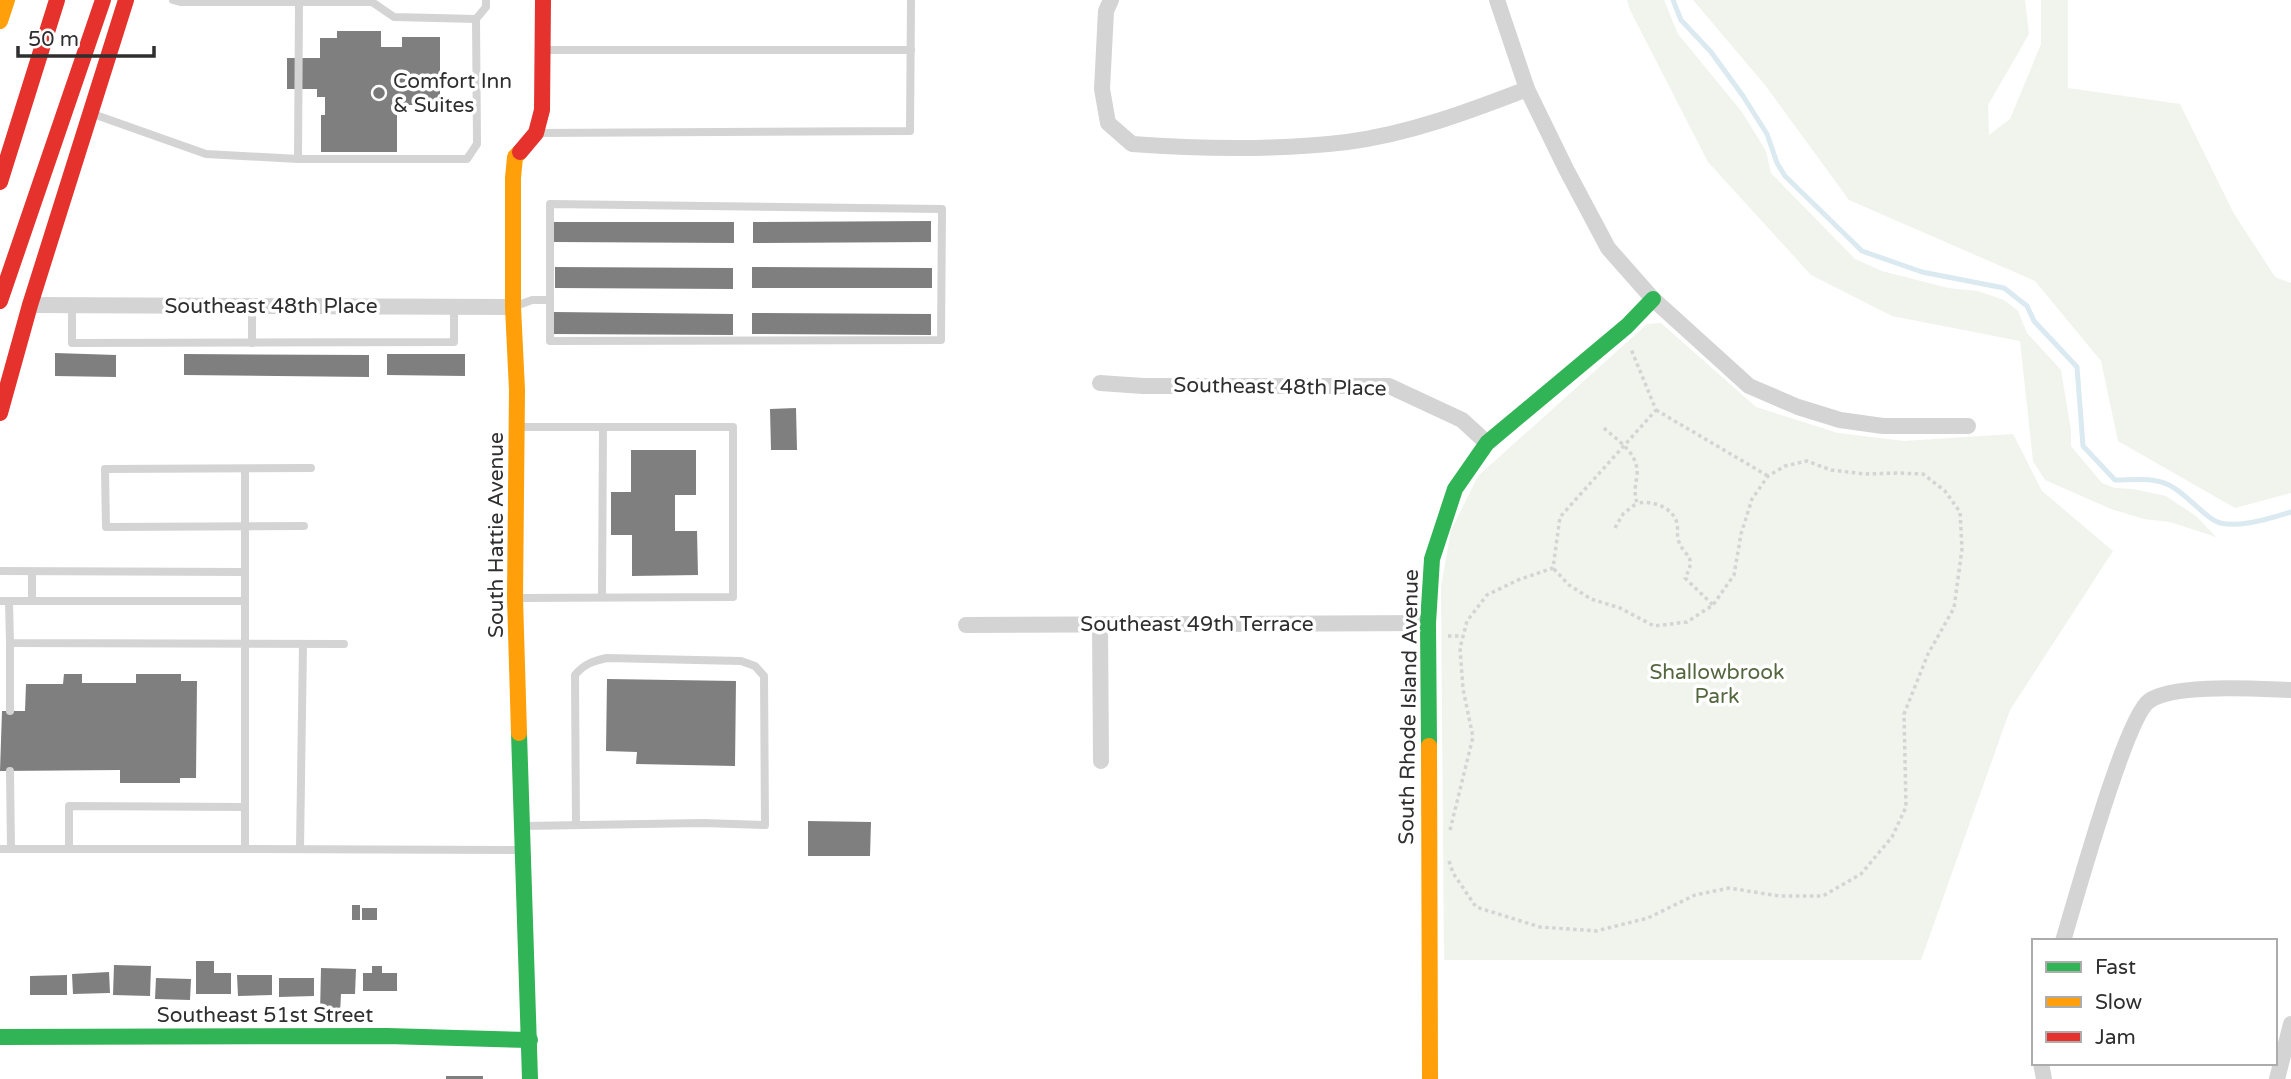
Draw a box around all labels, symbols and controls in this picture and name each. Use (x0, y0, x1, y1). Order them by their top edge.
scale bar (18, 14, 154, 58)
text: 50 m (28, 27, 79, 52)
place label: Comfort Inn & Suites (393, 69, 512, 118)
marker: Comfort Inn & Suites (371, 85, 387, 101)
street label: Southeast 48th Place (164, 294, 378, 319)
street label: Southeast 48th Place (1173, 373, 1387, 401)
street label: South Hattie Avenue (484, 432, 509, 638)
street label: South Rhode Island Avenue (1394, 569, 1424, 845)
street label: Southeast 49th Terrace (1080, 612, 1314, 637)
park label: Shallowbrook Park (1649, 660, 1785, 709)
legend (2032, 939, 2277, 1065)
text: Fast (2095, 955, 2136, 980)
text: Slow (2095, 990, 2143, 1015)
street label: Southeast 51st Street (157, 1003, 373, 1028)
text: Jam (2095, 1025, 2136, 1050)

